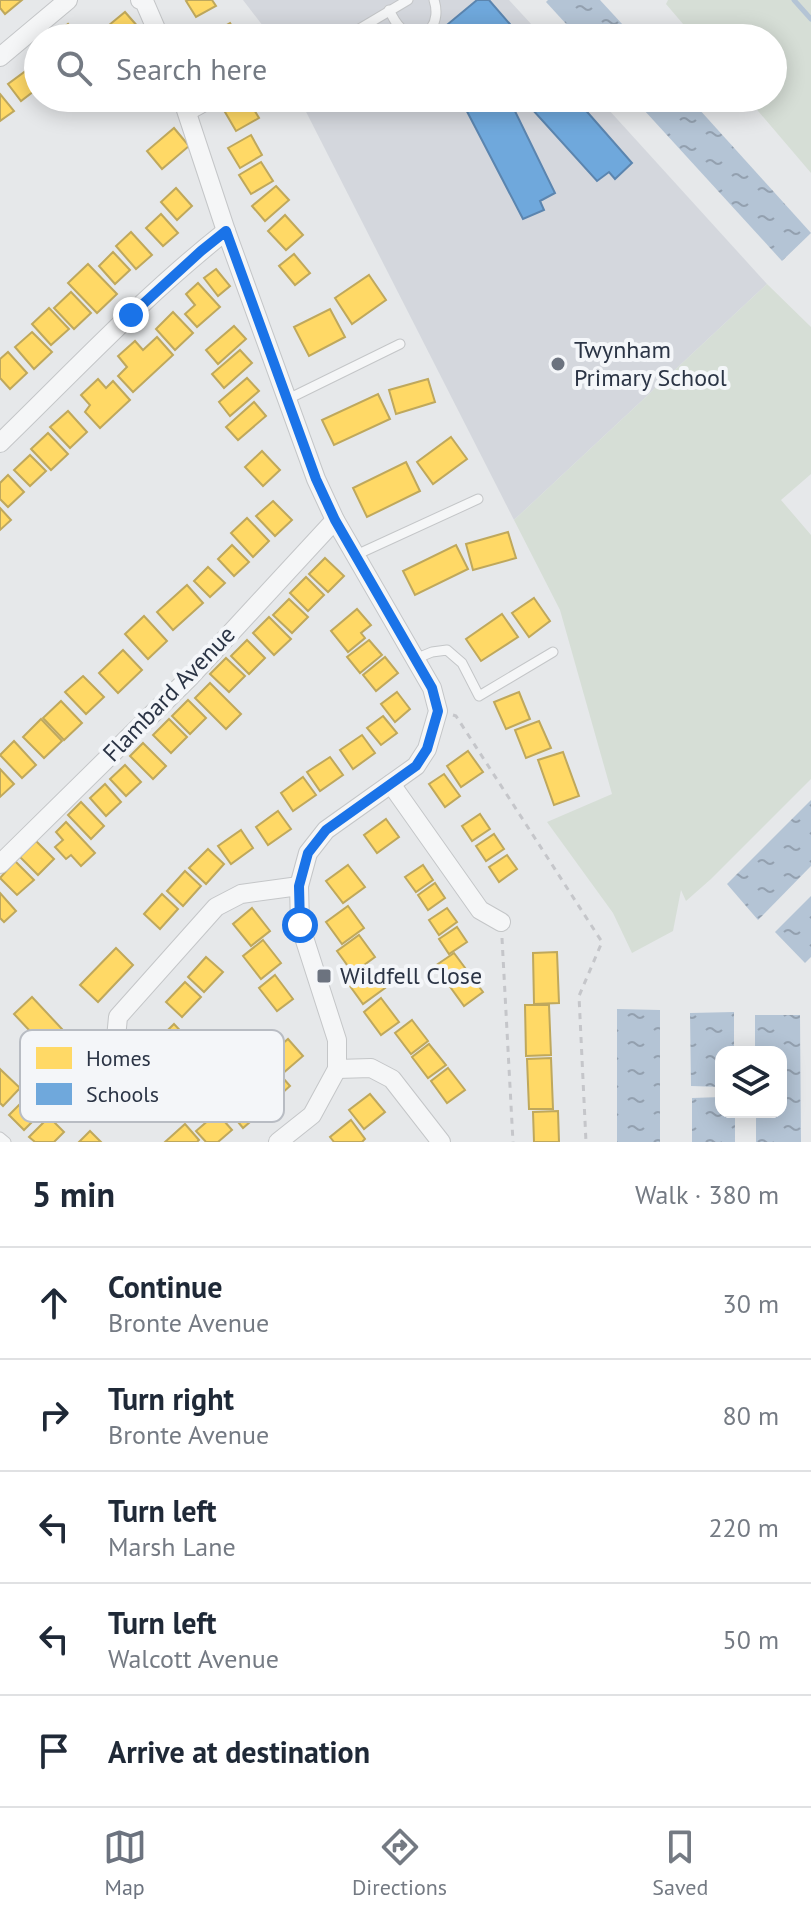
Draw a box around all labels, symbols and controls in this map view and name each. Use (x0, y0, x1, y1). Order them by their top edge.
search box (24, 24, 787, 112)
icon: search (52, 46, 96, 90)
text: Search here (116, 49, 267, 88)
route end (113, 297, 149, 333)
place label: Twynham Primary School (574, 334, 727, 393)
marker: Twynham Primary School (549, 355, 567, 373)
street label: Flambard Avenue (96, 619, 241, 768)
route start (282, 907, 318, 943)
place label: Wildfell Close (340, 960, 482, 991)
marker: Wildfell Close (315, 967, 333, 985)
legend (20, 1030, 284, 1122)
text: Homes (86, 1044, 151, 1072)
map controls (715, 1046, 787, 1118)
button: layers (715, 1046, 787, 1118)
text: Schools (86, 1080, 159, 1108)
text: 5 min (32, 1172, 115, 1216)
text: Walk · 380 m (635, 1178, 779, 1211)
text: Continue (108, 1267, 222, 1306)
icon: ahead (32, 1281, 76, 1325)
text: 30 m (723, 1287, 779, 1320)
text: Bronte Avenue (108, 1306, 269, 1339)
text: Turn right (108, 1379, 234, 1418)
icon: right (32, 1393, 76, 1437)
text: 80 m (723, 1399, 779, 1432)
text: Bronte Avenue (108, 1418, 269, 1451)
text: Turn left (108, 1491, 216, 1530)
icon: left (32, 1505, 76, 1549)
text: 220 m (708, 1511, 779, 1544)
text: Marsh Lane (108, 1530, 236, 1563)
text: Turn left (108, 1603, 216, 1642)
icon: left (32, 1617, 76, 1661)
text: 50 m (723, 1623, 779, 1656)
text: Walcott Avenue (108, 1642, 279, 1675)
icon: arrive (32, 1729, 76, 1773)
text: Arrive at destination (108, 1732, 370, 1771)
tab: Map (103, 1825, 147, 1901)
tab: Directions (352, 1825, 447, 1901)
tab: Saved (652, 1825, 708, 1901)

